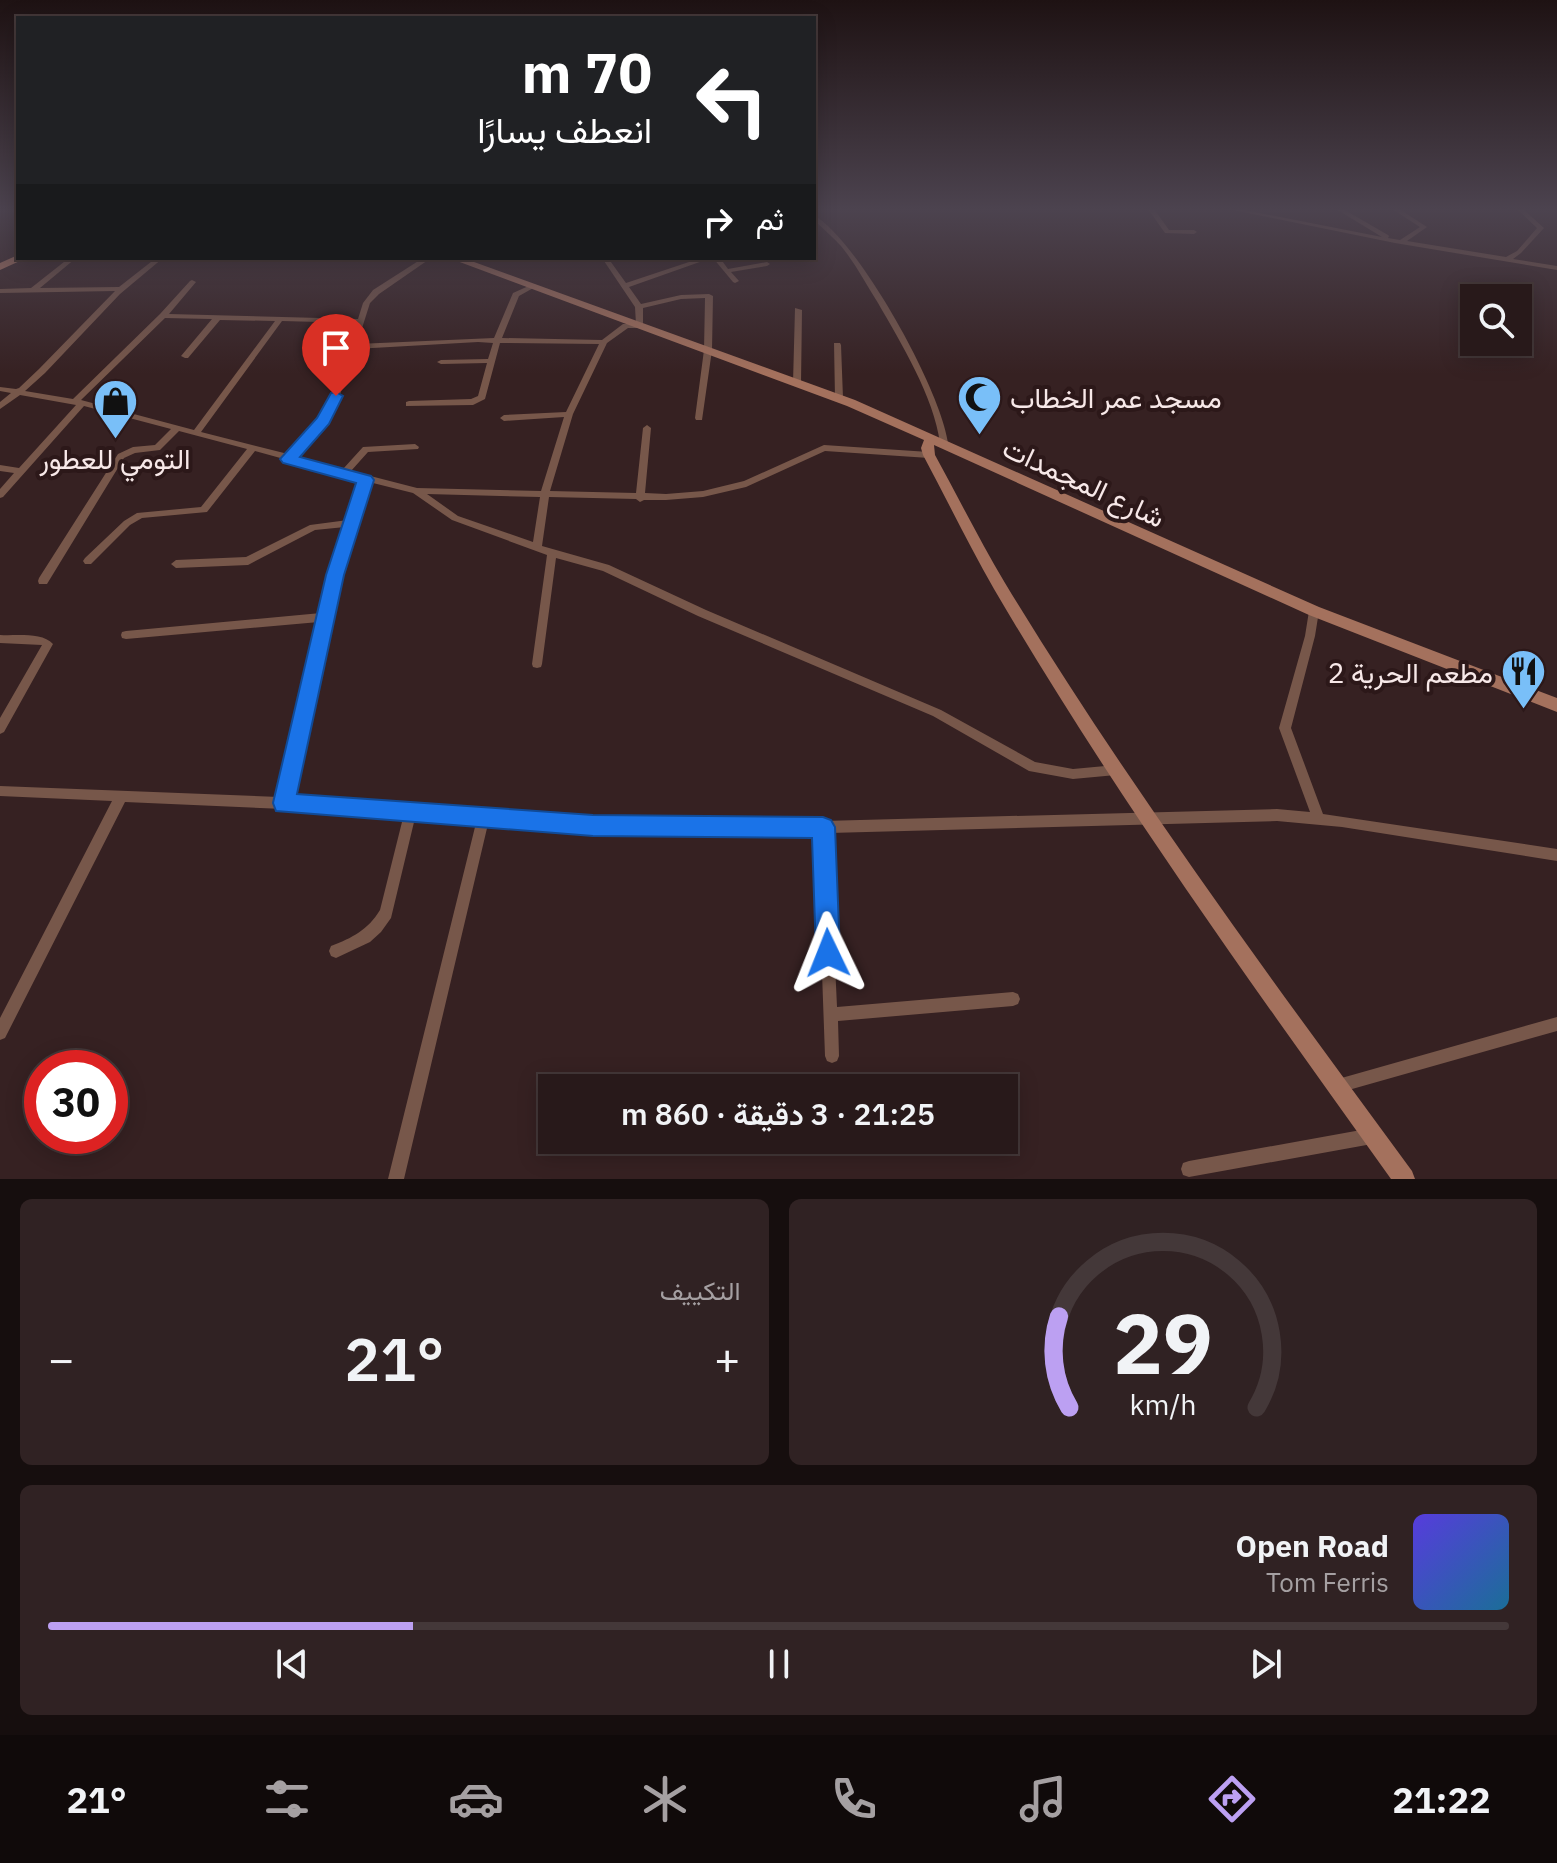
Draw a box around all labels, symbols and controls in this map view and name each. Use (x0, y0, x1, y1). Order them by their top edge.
text: 70 m (522, 36, 652, 108)
icon: left (680, 48, 784, 152)
text: انعطف يسارًا (477, 106, 652, 153)
text: ثم (756, 199, 784, 238)
icon: right (696, 200, 740, 244)
map controls (1460, 284, 1532, 356)
button: search (1460, 284, 1532, 356)
pin (302, 314, 370, 396)
icon: arrive (314, 326, 358, 370)
mosque icon: مسجد عمر الخطاب (955, 373, 1003, 436)
shop icon: التومي للعطور (91, 377, 139, 440)
place label: مسجد عمر الخطاب (1010, 379, 1222, 416)
street label: شارع المجمدات (997, 428, 1171, 537)
place label: التومي للعطور (38, 440, 191, 482)
restaurant icon: مطعم الحرية 2 (1500, 648, 1548, 711)
place label: مطعم الحرية 2 (1328, 654, 1493, 692)
position arrow (786, 911, 870, 995)
speed limit sign: 30 (24, 1050, 128, 1154)
text: 21:25 · 3 دقيقة · 860 m (621, 1094, 935, 1133)
text: التكييف (660, 1273, 741, 1307)
text: 29 (1113, 1289, 1213, 1397)
text: 21° (344, 1319, 444, 1398)
text: − (48, 1330, 74, 1387)
text: + (714, 1330, 740, 1387)
text: km/h (1129, 1386, 1196, 1423)
text: Open Road (1236, 1526, 1389, 1565)
text: Tom Ferris (1266, 1565, 1389, 1599)
icon: previous (270, 1642, 314, 1686)
icon: pause (757, 1642, 801, 1686)
icon: next (1244, 1642, 1288, 1686)
icon: filters (259, 1771, 315, 1827)
icon: car (448, 1771, 504, 1827)
icon: climate (637, 1771, 693, 1827)
icon: phone (826, 1771, 882, 1827)
icon: music (1015, 1771, 1071, 1827)
icon: directions (1204, 1771, 1260, 1827)
text: 21° (67, 1776, 127, 1823)
text: 21:22 (1392, 1776, 1491, 1823)

